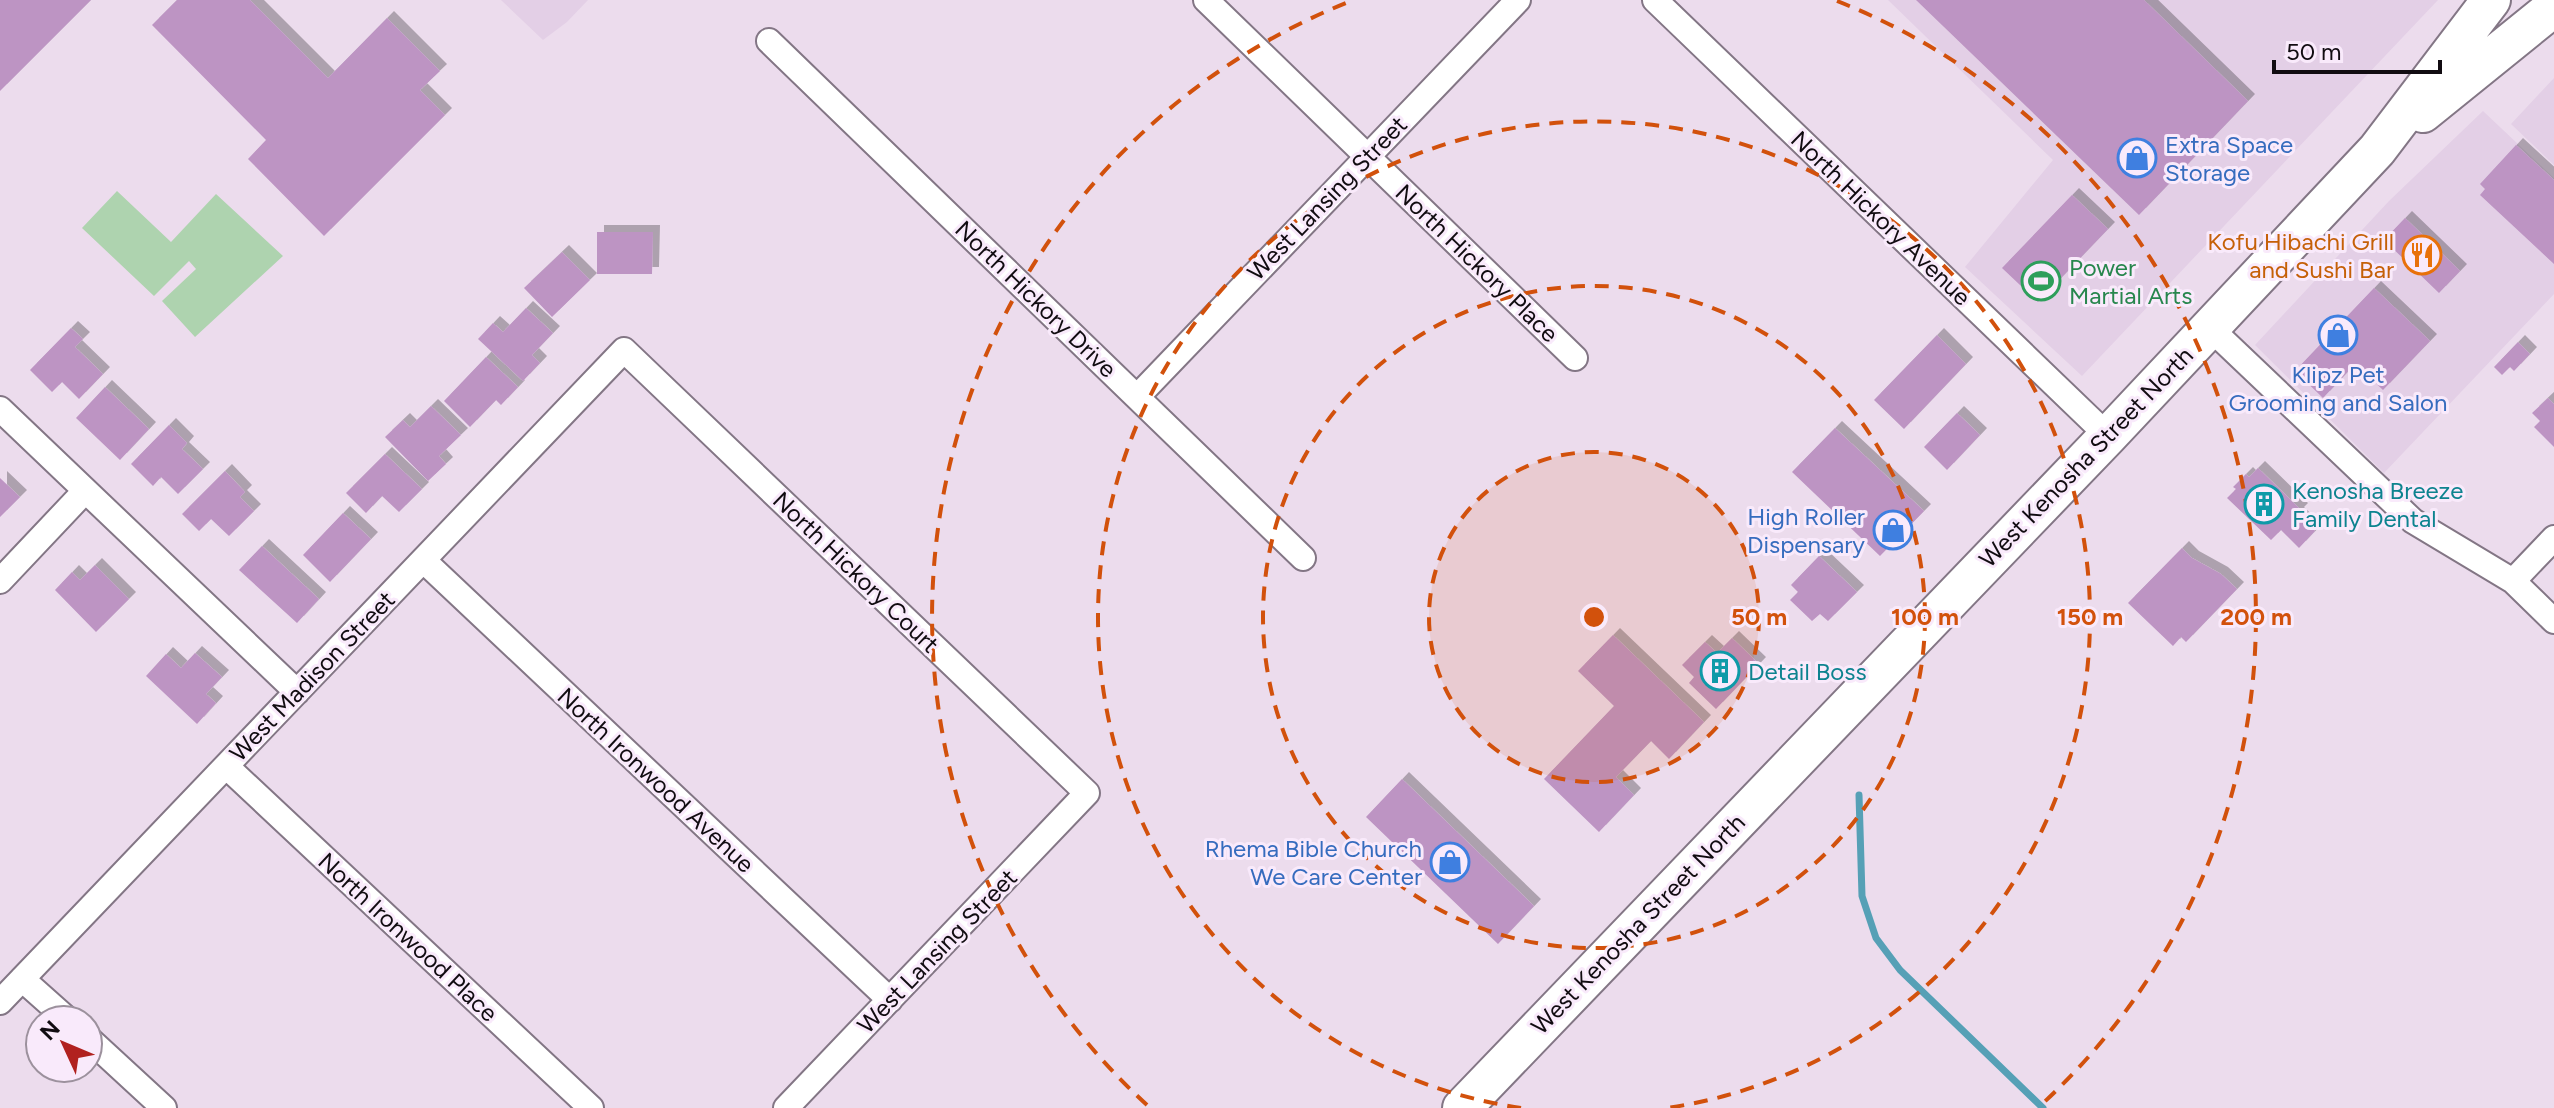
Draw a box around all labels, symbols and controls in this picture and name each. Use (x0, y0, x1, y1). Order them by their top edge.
scale bar (2274, 24, 2440, 74)
text: 50 m (2286, 37, 2342, 66)
street label: West Lansing Street (1241, 110, 1413, 286)
street label: North Hickory Avenue (1785, 125, 1977, 311)
place label: Extra Space Storage (2165, 130, 2293, 187)
shop icon: Extra Space Storage (2116, 137, 2158, 179)
street label: North Hickory Place (1390, 178, 1564, 348)
street label: North Hickory Drive (949, 215, 1123, 383)
place label: Kofu Hibachi Grill and Sushi Bar (2207, 227, 2394, 284)
restaurant icon: Kofu Hibachi Grill and Sushi Bar (2401, 234, 2443, 276)
place label: Power Martial Arts (2069, 253, 2192, 310)
sports icon: Power Martial Arts (2020, 260, 2062, 302)
shop icon: Klipz Pet Grooming and Salon (2317, 314, 2359, 356)
street label: West Kenosha Street North (1973, 341, 2199, 573)
place label: Klipz Pet Grooming and Salon (2229, 360, 2447, 417)
place label: Kenosha Breeze Family Dental (2292, 476, 2463, 533)
building icon: Kenosha Breeze Family Dental (2243, 483, 2285, 525)
street label: North Hickory Court (767, 485, 945, 659)
place label: High Roller Dispensary (1747, 502, 1865, 559)
shop icon: High Roller Dispensary (1872, 509, 1914, 551)
street label: West Madison Street (223, 585, 401, 767)
text: 50 m (1731, 602, 1787, 631)
text: 100 m (1891, 602, 1959, 631)
text: 150 m (2057, 602, 2123, 631)
text: 200 m (2220, 602, 2292, 631)
centre of rings (1580, 603, 1608, 631)
building icon: Detail Boss (1699, 650, 1741, 692)
place label: Detail Boss (1748, 657, 1867, 686)
street label: North Ironwood Avenue (552, 681, 760, 879)
street label: West Kenosha Street North (1525, 808, 1751, 1040)
place label: Rhema Bible Church We Care Center (1205, 834, 1422, 891)
shop icon: Rhema Bible Church We Care Center (1429, 841, 1471, 883)
street label: North Ironwood Place (312, 846, 504, 1028)
street label: West Lansing Street (851, 863, 1023, 1039)
north arrow (24, 1004, 104, 1084)
text: N (34, 1015, 66, 1046)

